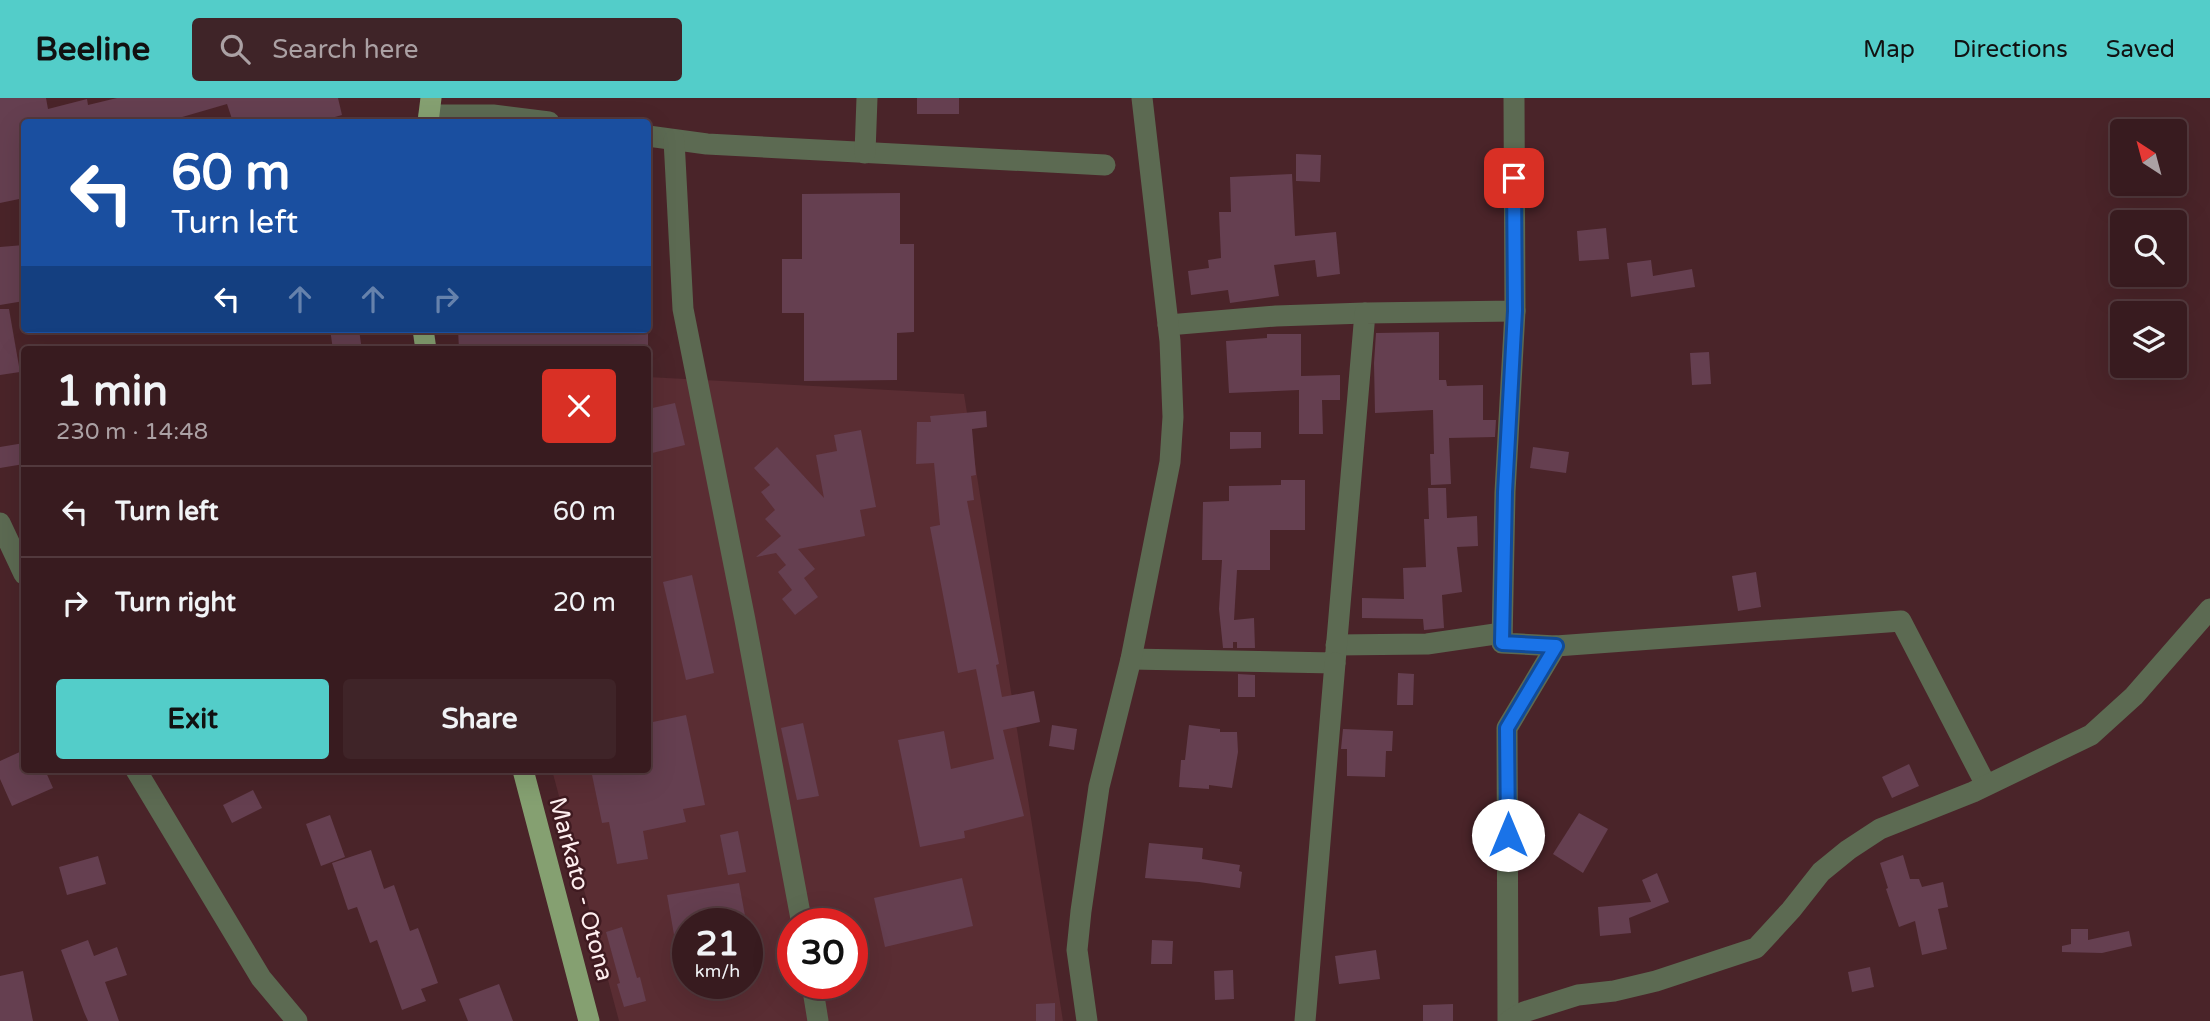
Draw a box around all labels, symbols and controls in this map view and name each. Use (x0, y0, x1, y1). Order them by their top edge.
search box (192, 18, 682, 81)
text: Beeline (35, 30, 150, 69)
icon: search (216, 30, 254, 68)
text: Search here (272, 34, 418, 65)
text: Map (1863, 35, 1915, 64)
text: Directions (1953, 35, 2068, 64)
text: Saved (2106, 35, 2175, 64)
north arrow (2110, 119, 2188, 196)
map controls (2110, 119, 2187, 378)
text: 60 m (171, 144, 290, 203)
icon: left (56, 147, 147, 238)
pin (1484, 148, 1544, 208)
icon: arrive (1495, 159, 1533, 197)
text: Turn left (171, 204, 298, 242)
button: search (2110, 210, 2187, 287)
icon: left (208, 280, 246, 318)
icon: ahead (281, 280, 319, 318)
icon: ahead (354, 280, 392, 318)
icon: right (427, 280, 465, 318)
button: layers (2110, 301, 2187, 378)
text: 1 min (56, 366, 168, 417)
button: close (542, 369, 616, 443)
text: 230 m · 14:48 (56, 418, 208, 446)
icon: left (56, 493, 94, 531)
text: Turn left (115, 496, 218, 527)
text: 60 m (553, 496, 616, 527)
icon: right (56, 584, 94, 622)
text: Turn right (115, 587, 236, 618)
text: 20 m (553, 587, 616, 618)
button: Exit (56, 679, 329, 759)
button: Share (343, 679, 616, 759)
street label: Markato - Otona (543, 794, 619, 984)
position arrow (1471, 798, 1545, 872)
speed limit sign: 30 (777, 908, 868, 999)
text: 21 (696, 923, 739, 965)
text: km/h (695, 960, 740, 982)

